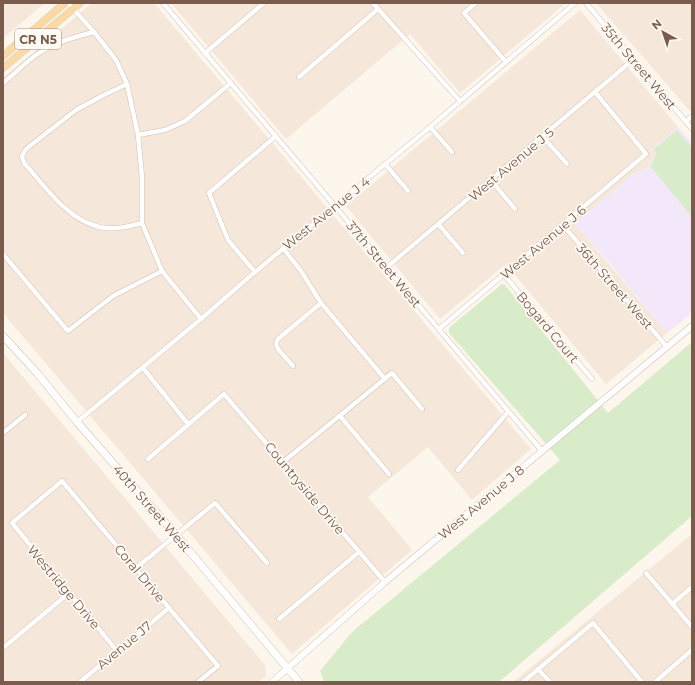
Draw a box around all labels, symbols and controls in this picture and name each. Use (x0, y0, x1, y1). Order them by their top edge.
north arrow (643, 12, 683, 52)
text: N (649, 16, 664, 33)
street label: 35th Street West (598, 20, 680, 112)
road number: CR N5 (15, 29, 61, 49)
street label: West Avenue J 5 (465, 124, 557, 204)
street label: West Avenue J 4 (279, 173, 373, 253)
street label: West Avenue J 6 (497, 201, 589, 282)
street label: 37th Street West (343, 217, 425, 311)
street label: 36th Street West (573, 240, 657, 332)
street label: Bogard Court (513, 288, 583, 366)
street label: Countryside Drive (262, 438, 348, 538)
street label: 40th Street West (110, 461, 194, 555)
street label: West Avenue J 8 (435, 461, 527, 543)
street label: Coral Drive (111, 541, 169, 605)
street label: Westridge Drive (24, 542, 104, 632)
street label: Avenue J7 (93, 617, 155, 673)

